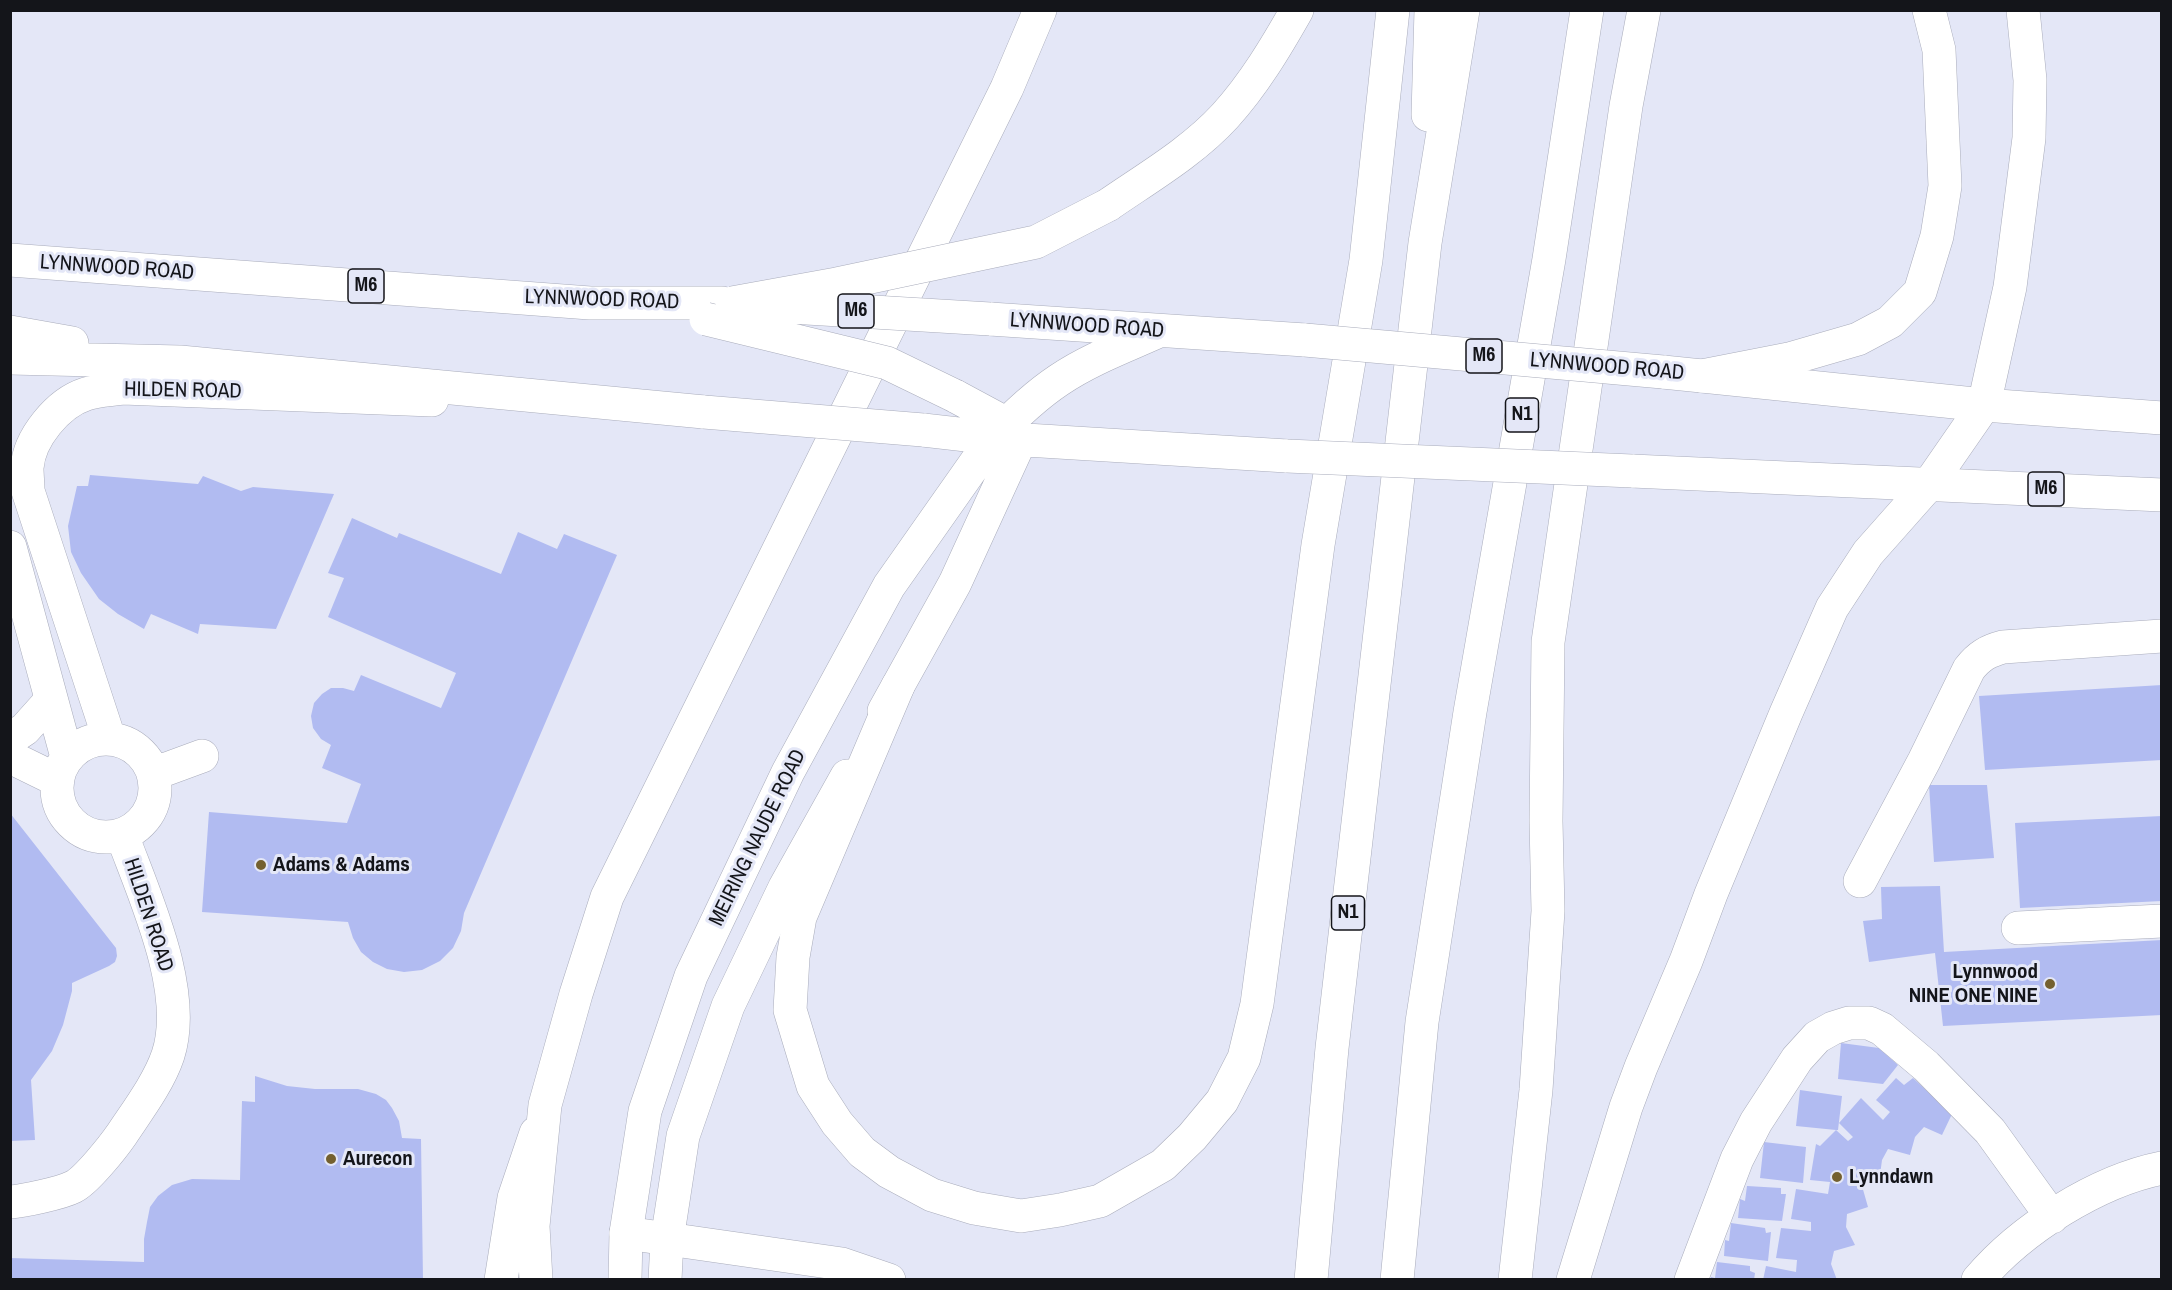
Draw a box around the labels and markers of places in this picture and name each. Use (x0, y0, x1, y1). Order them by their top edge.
place label: Adams & Adams (273, 852, 410, 878)
marker: Adams & Adams (254, 858, 268, 872)
place label: Lynnwood NINE ONE NINE (1909, 959, 2038, 1009)
marker: Lynnwood NINE ONE NINE (2043, 977, 2057, 991)
place label: Aurecon (343, 1146, 413, 1172)
marker: Aurecon (324, 1152, 338, 1166)
place label: Lynndawn (1849, 1164, 1934, 1190)
marker: Lynndawn (1830, 1170, 1844, 1184)

